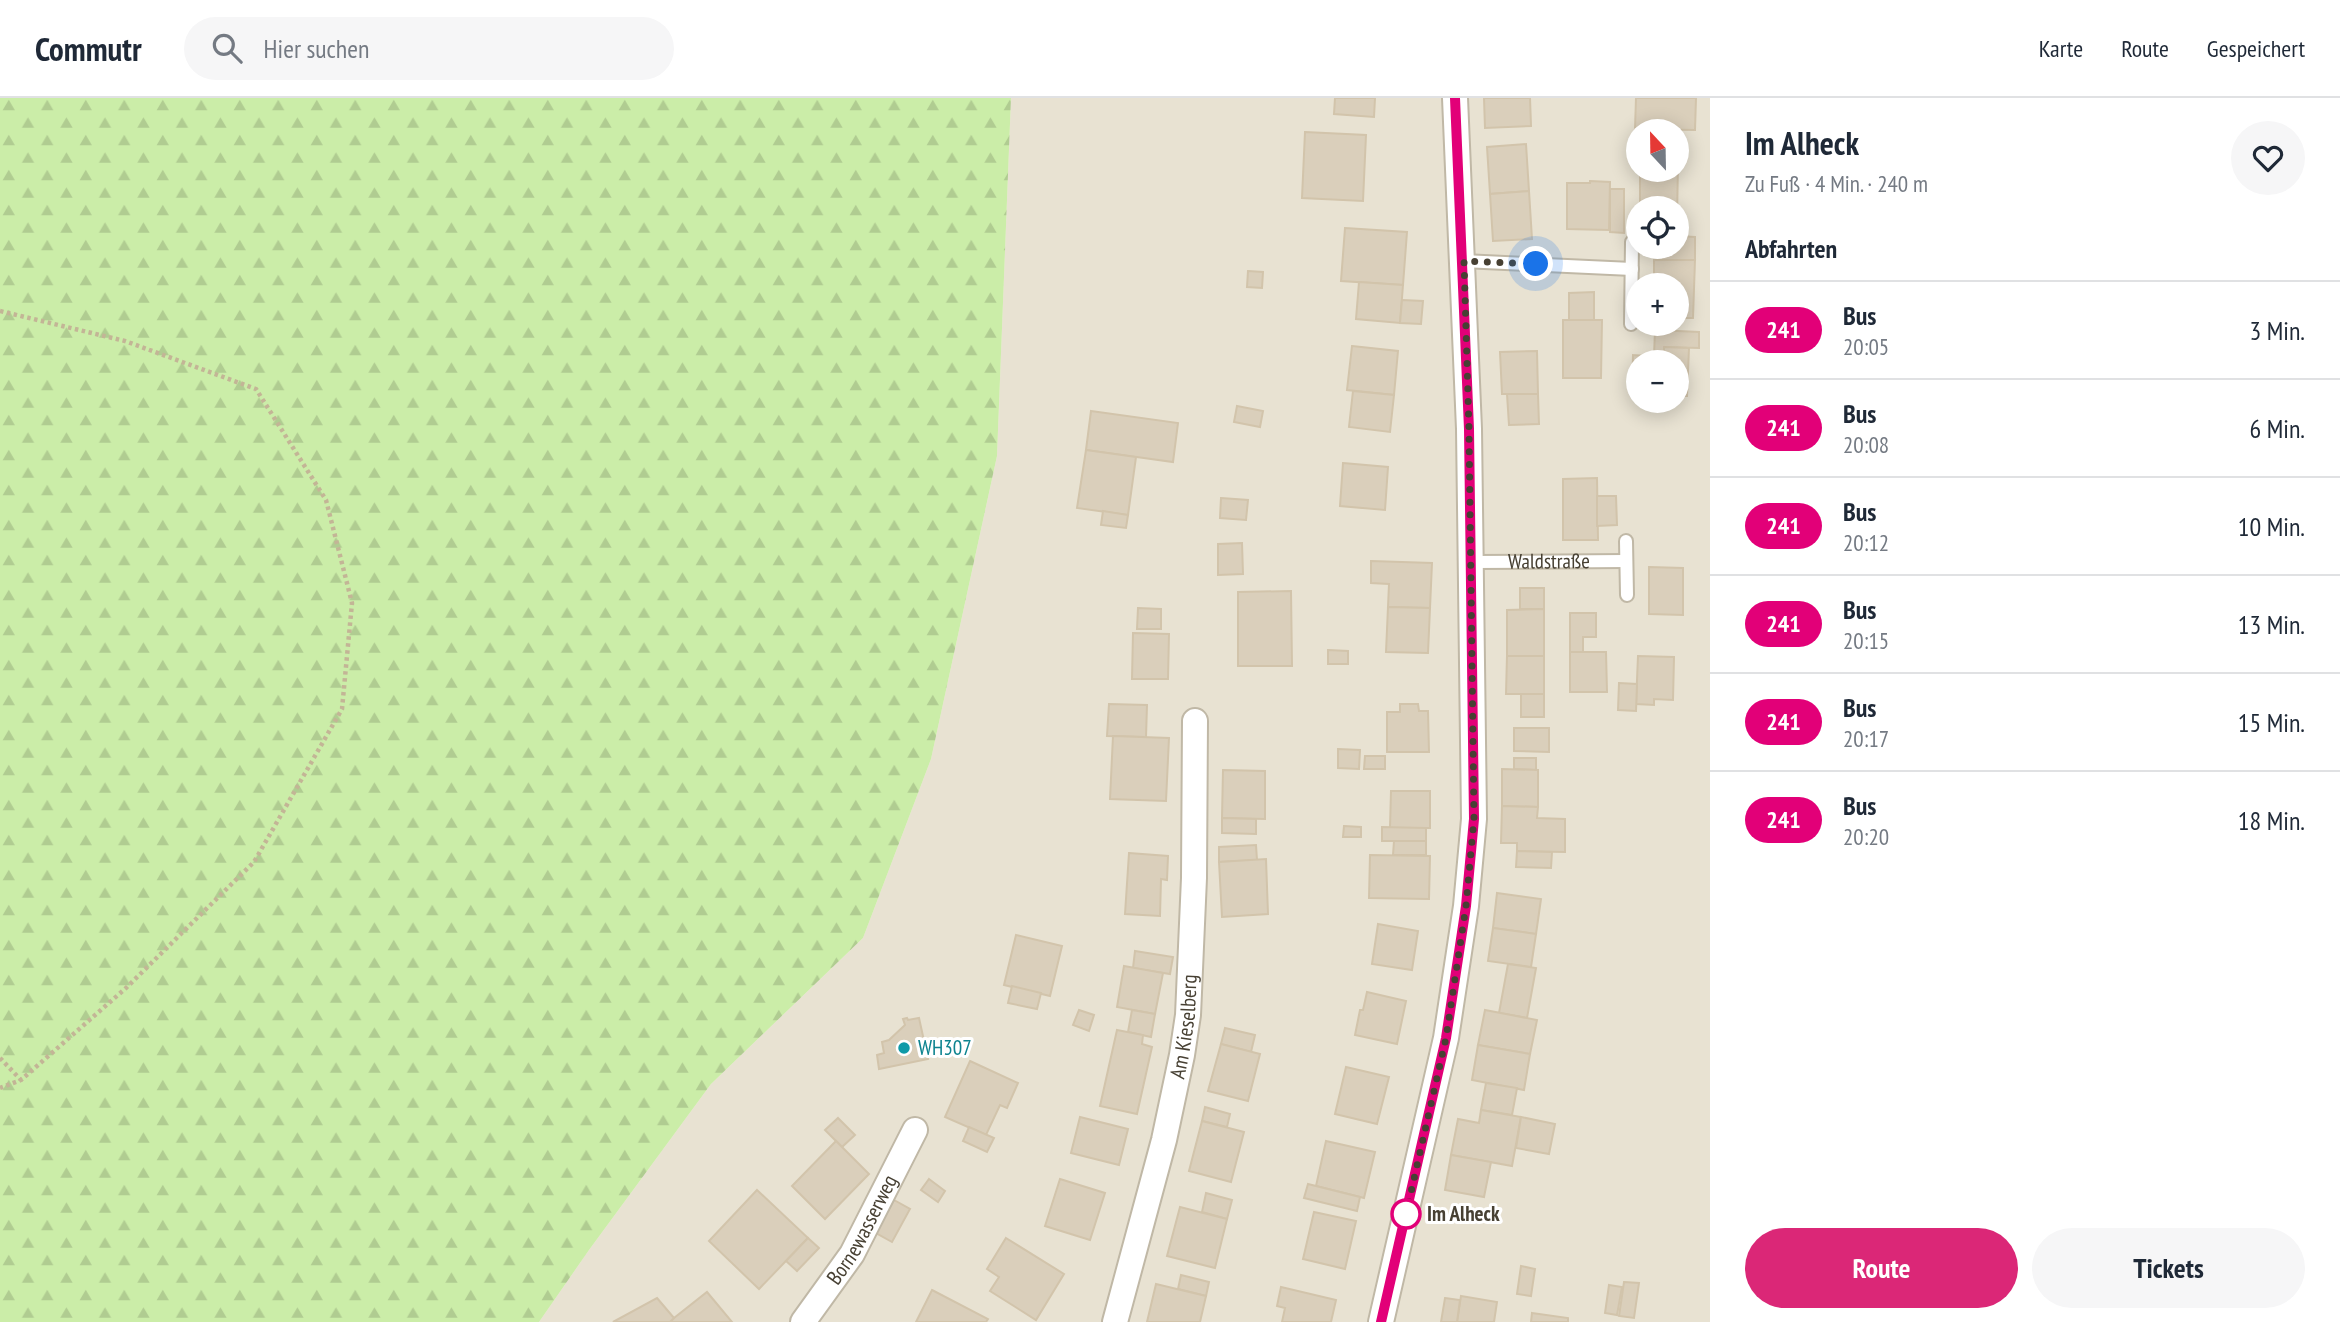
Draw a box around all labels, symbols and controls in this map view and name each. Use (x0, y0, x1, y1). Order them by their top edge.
search box (184, 17, 674, 80)
text: Commutr (35, 27, 142, 70)
icon: search (208, 29, 246, 67)
text: Hier suchen (264, 32, 369, 65)
text: Karte (2039, 33, 2083, 64)
text: Route (2121, 33, 2169, 64)
text: Gespeichert (2207, 33, 2305, 64)
north arrow (1626, 119, 1689, 182)
map controls (1626, 119, 1689, 413)
text: Im Alheck (1745, 121, 1859, 164)
button: heart (2231, 121, 2305, 195)
text: Zu Fuß · 4 Min. · 240 m (1745, 169, 1928, 198)
button: locate (1626, 196, 1689, 259)
text: Abfahrten (1745, 232, 1837, 265)
your location (1518, 246, 1553, 281)
button: + (1626, 273, 1689, 336)
text: Bus (1843, 299, 1876, 332)
text: 241 (1766, 314, 1801, 345)
text: 3 Min. (2250, 314, 2305, 347)
text: 20:05 (1843, 332, 1889, 361)
button: − (1626, 350, 1689, 413)
text: Bus (1843, 397, 1876, 430)
text: 241 (1766, 412, 1801, 443)
text: 6 Min. (2250, 412, 2305, 445)
text: 20:08 (1843, 430, 1889, 459)
text: Bus (1843, 495, 1876, 528)
text: 241 (1766, 510, 1801, 541)
text: 10 Min. (2238, 510, 2305, 543)
text: 20:12 (1843, 528, 1889, 557)
street label: Waldstraße (1508, 547, 1590, 575)
text: Bus (1843, 593, 1876, 626)
text: 241 (1766, 608, 1801, 639)
text: 13 Min. (2238, 608, 2305, 641)
text: 20:15 (1843, 626, 1889, 655)
text: Bus (1843, 691, 1876, 724)
text: 241 (1766, 706, 1801, 737)
text: 15 Min. (2238, 706, 2305, 739)
text: 20:17 (1843, 724, 1889, 753)
text: Bus (1843, 789, 1876, 822)
text: 241 (1766, 804, 1801, 835)
text: 18 Min. (2238, 804, 2305, 837)
text: 20:20 (1843, 822, 1889, 851)
street label: Am Kieselberg (1163, 974, 1203, 1081)
place label: WH307 (918, 1034, 972, 1061)
marker: WH307 (896, 1040, 912, 1056)
street label: Bornewasserweg (820, 1170, 903, 1290)
marker: Im Alheck (1391, 1199, 1421, 1229)
place label: Im Alheck (1427, 1200, 1500, 1227)
button: Route (1745, 1228, 2018, 1308)
button: Tickets (2032, 1228, 2305, 1308)

